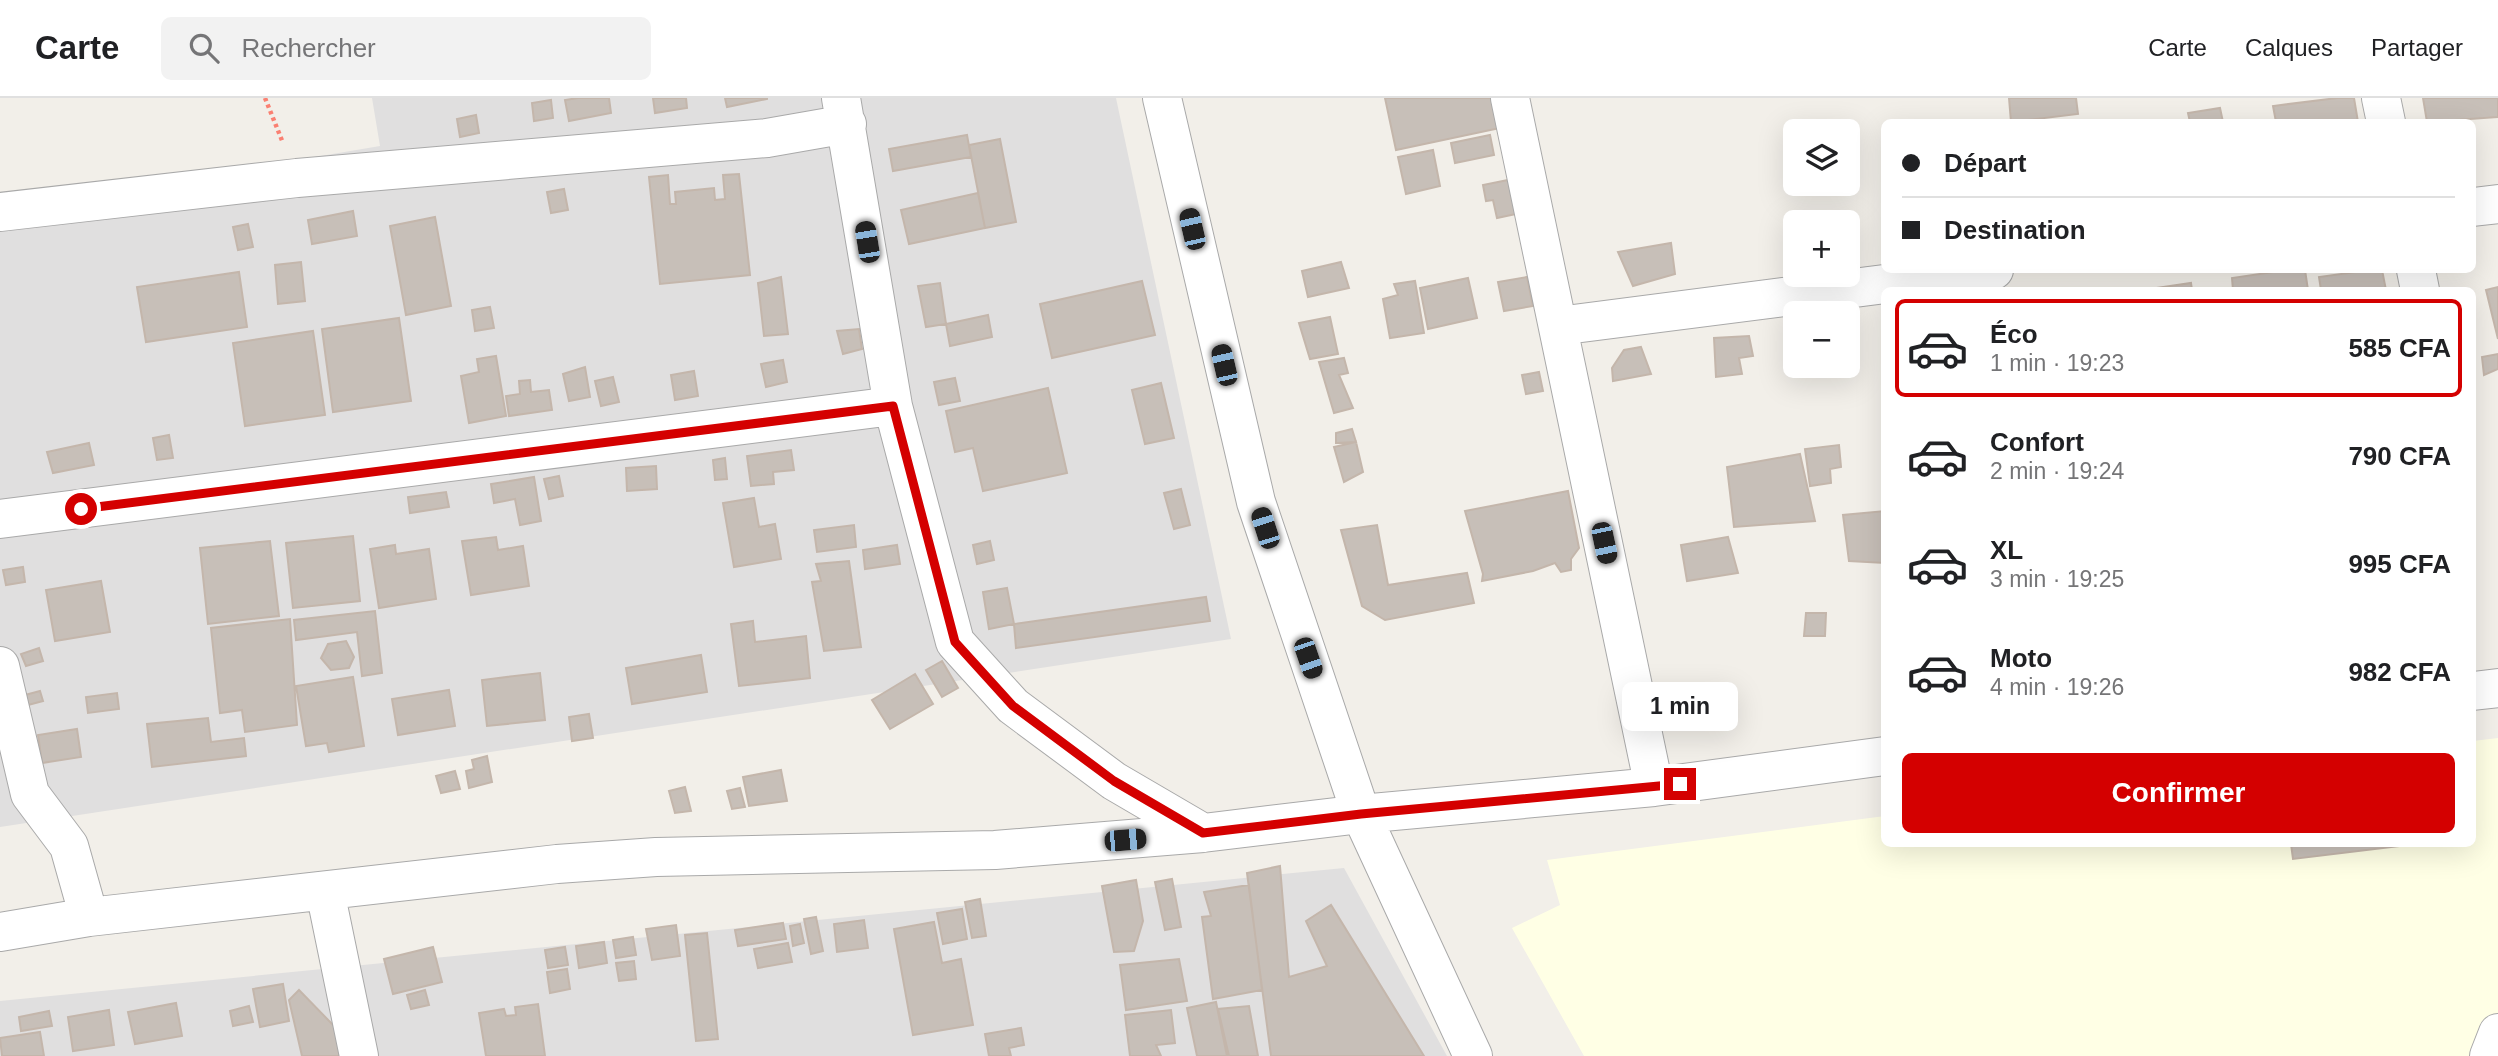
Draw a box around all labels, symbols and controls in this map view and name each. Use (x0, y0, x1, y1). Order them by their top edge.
search box (161, 17, 651, 80)
text: Carte (35, 29, 119, 66)
icon: search (185, 29, 223, 67)
text: Rechercher (241, 33, 376, 63)
text: Carte (2148, 34, 2207, 61)
text: Calques (2245, 34, 2333, 61)
text: Partager (2371, 34, 2463, 61)
map controls (1783, 119, 1860, 378)
button: layers (1783, 119, 1860, 196)
text: Départ (1944, 148, 2026, 178)
car (1178, 206, 1207, 252)
button: + (1783, 210, 1860, 287)
text: Destination (1944, 215, 2086, 245)
car (854, 220, 881, 264)
button: − (1783, 301, 1860, 378)
icon: car (1906, 317, 1969, 380)
text: Éco (1990, 319, 2038, 349)
text: 585 CFA (2348, 333, 2451, 363)
car (1210, 342, 1239, 388)
text: 1 min · 19:23 (1990, 350, 2124, 376)
icon: car (1906, 425, 1969, 488)
text: Confort (1990, 427, 2084, 457)
text: 790 CFA (2348, 441, 2451, 471)
text: 2 min · 19:24 (1990, 458, 2124, 484)
route start (65, 493, 97, 525)
car (1249, 505, 1282, 551)
car (1590, 520, 1619, 566)
icon: car (1906, 533, 1969, 596)
text: XL (1990, 535, 2023, 565)
text: 995 CFA (2348, 549, 2451, 579)
text: 3 min · 19:25 (1990, 566, 2124, 592)
car (1292, 635, 1325, 681)
icon: car (1906, 641, 1969, 704)
text: Moto (1990, 643, 2052, 673)
text: 982 CFA (2348, 657, 2451, 687)
text: 4 min · 19:26 (1990, 674, 2124, 700)
callout: 1 min (1622, 682, 1738, 732)
text: 1 min (1650, 693, 1710, 719)
button: Confirmer (1902, 753, 2455, 833)
route end (1664, 768, 1696, 800)
car (1104, 828, 1147, 852)

